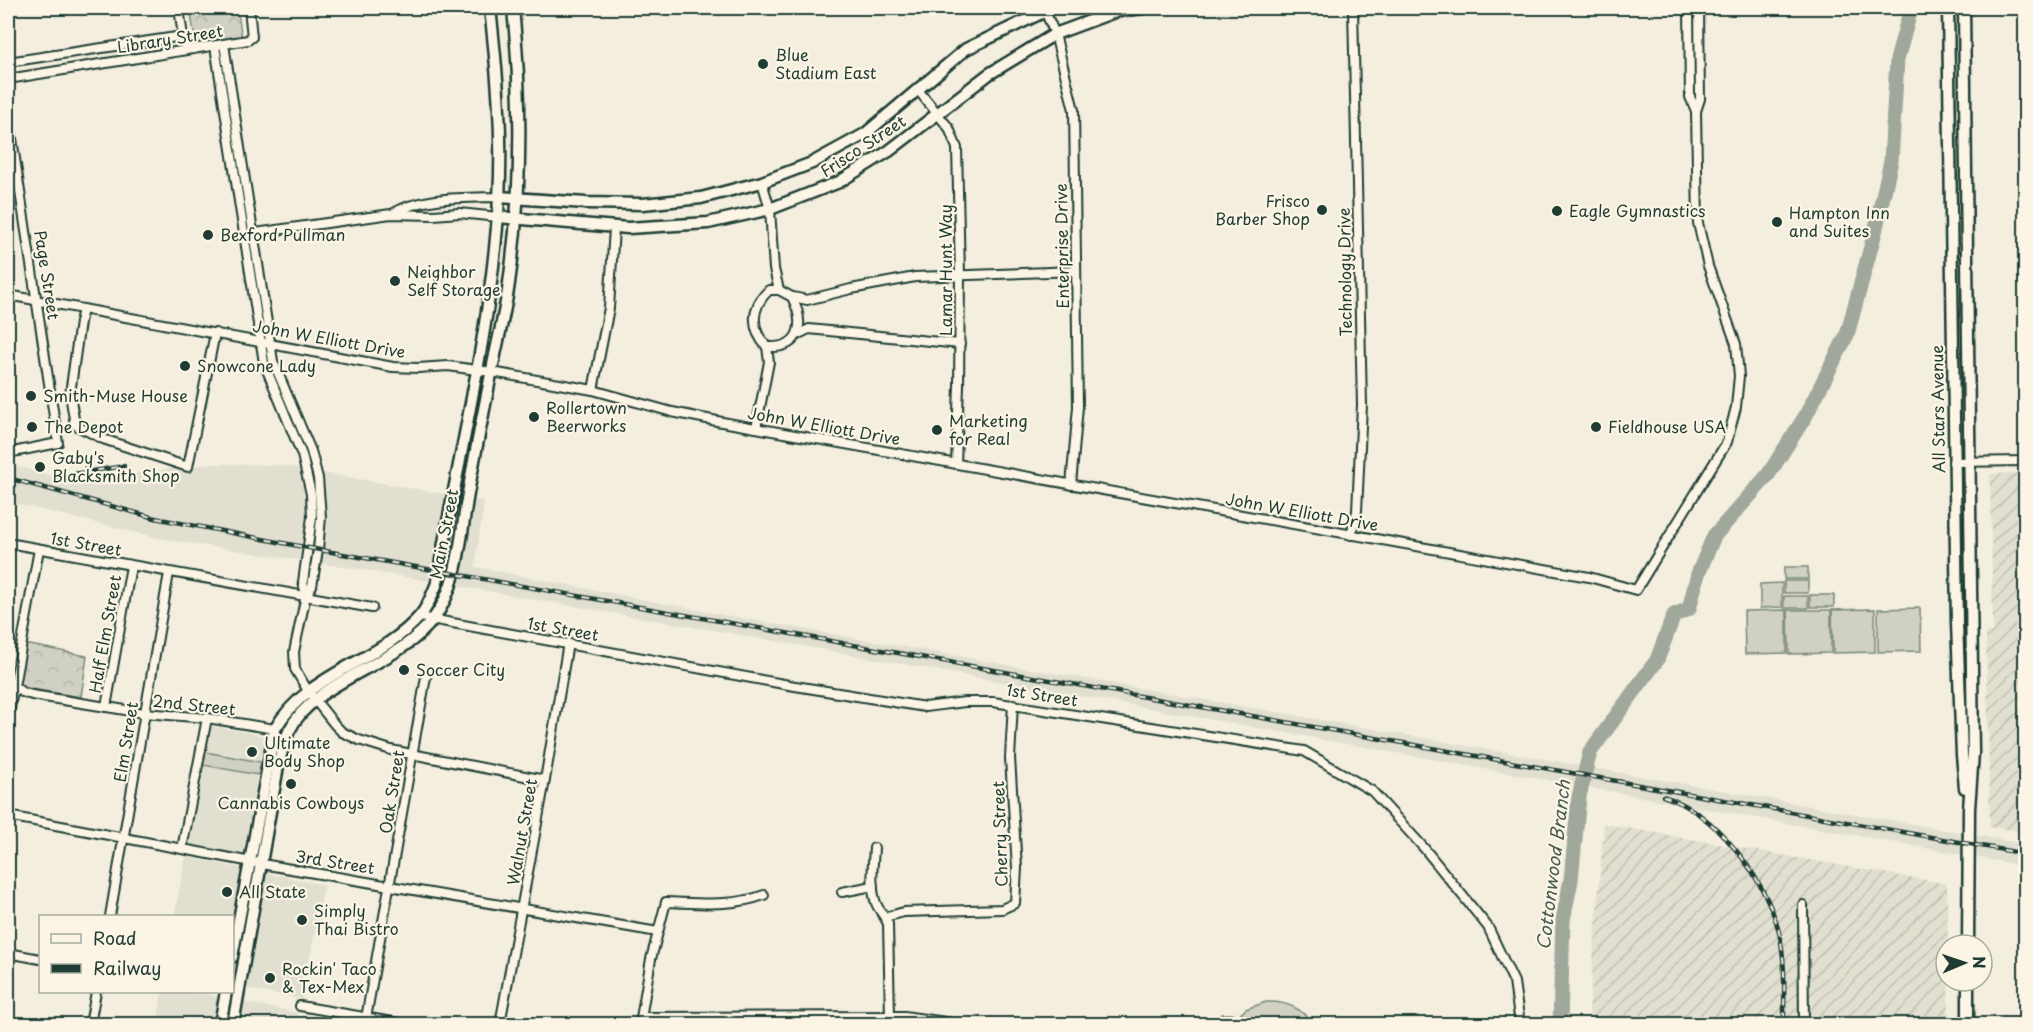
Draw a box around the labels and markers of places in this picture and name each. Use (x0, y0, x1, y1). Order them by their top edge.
place label: Blue Stadium East (775, 42, 876, 84)
marker: Blue Stadium East (756, 57, 770, 71)
place label: Frisco Barber Shop (1215, 188, 1310, 230)
place label: Eagle Gymnastics (1569, 198, 1706, 222)
place label: Hampton Inn and Suites (1789, 200, 1890, 242)
marker: Frisco Barber Shop (1315, 203, 1329, 217)
marker: Eagle Gymnastics (1550, 204, 1564, 218)
marker: Hampton Inn and Suites (1770, 215, 1784, 229)
place label: Bexford Pullman (220, 222, 345, 246)
marker: Bexford Pullman (201, 228, 215, 242)
place label: Neighbor Self Storage (407, 259, 501, 301)
marker: Neighbor Self Storage (388, 274, 402, 288)
place label: Snowcone Lady (197, 353, 316, 377)
marker: Snowcone Lady (178, 359, 192, 373)
place label: Smith-Muse House (43, 383, 188, 407)
marker: Smith-Muse House (24, 389, 38, 403)
place label: Rollertown Beerworks (546, 395, 627, 437)
place label: Marketing for Real (949, 408, 1028, 450)
marker: Rollertown Beerworks (527, 410, 541, 424)
place label: The Depot (44, 414, 124, 438)
place label: Fieldhouse USA (1608, 414, 1726, 438)
marker: The Depot (25, 420, 39, 434)
marker: Fieldhouse USA (1589, 420, 1603, 434)
marker: Marketing for Real (930, 423, 944, 437)
place label: Gaby's Blacksmith Shop (52, 445, 180, 487)
marker: Gaby's Blacksmith Shop (33, 460, 47, 474)
place label: Soccer City (416, 657, 505, 681)
marker: Soccer City (397, 663, 411, 677)
place label: Ultimate Body Shop (264, 730, 345, 772)
marker: Ultimate Body Shop (245, 745, 259, 759)
marker: Cannabis Cowboys (284, 777, 298, 791)
place label: Cannabis Cowboys (218, 790, 364, 814)
place label: All State (239, 879, 306, 903)
marker: All State (220, 885, 234, 899)
place label: Simply Thai Bistro (314, 898, 399, 940)
marker: Simply Thai Bistro (295, 913, 309, 927)
place label: Rockin' Taco & Tex-Mex (282, 956, 377, 998)
marker: Rockin' Taco & Tex-Mex (263, 971, 277, 985)

